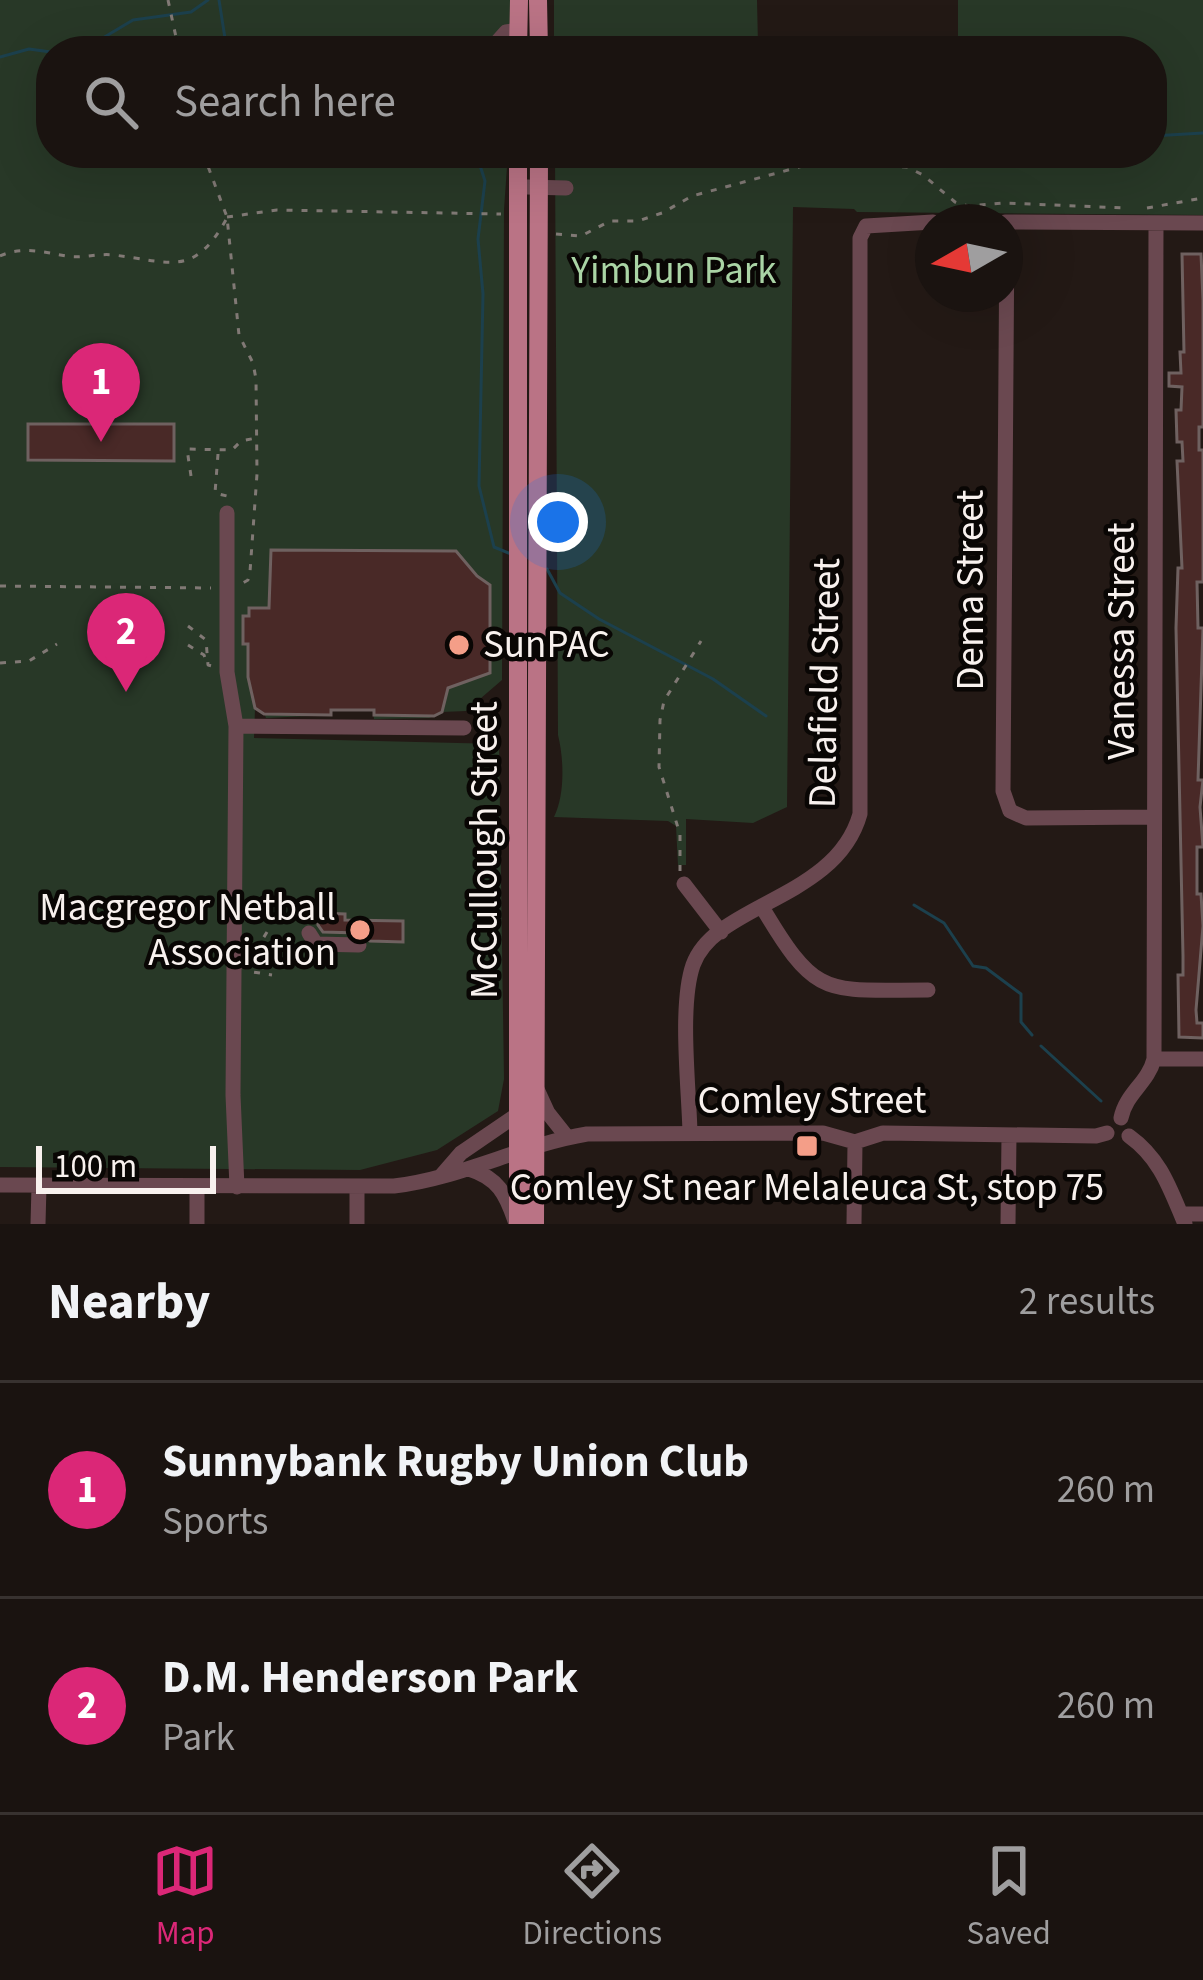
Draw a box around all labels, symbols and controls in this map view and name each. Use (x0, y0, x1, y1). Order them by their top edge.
search box (36, 36, 1167, 168)
icon: search (78, 69, 144, 135)
text: Search here (174, 70, 396, 134)
north arrow (915, 204, 1023, 312)
park label: Yimbun Park (570, 243, 777, 299)
pin: 1 (62, 343, 140, 442)
street label: Dema Street (943, 490, 999, 690)
your location (528, 492, 588, 552)
street label: Vanessa Street (1094, 522, 1150, 760)
street label: Delafield Street (795, 557, 855, 809)
pin: 2 (87, 593, 165, 692)
place label: SunPAC (483, 617, 610, 673)
marker: SunPAC (446, 632, 472, 658)
street label: McCullough Street (457, 701, 513, 999)
place label: Macgregor Netball Association (39, 880, 336, 981)
marker: Macgregor Netball Association (347, 917, 373, 943)
street label: Comley Street (698, 1073, 926, 1129)
marker: Comley St near Melaleuca St, stop 75 (794, 1133, 820, 1159)
scale bar (36, 1140, 216, 1193)
text: 100 m (54, 1143, 137, 1190)
place label: Comley St near Melaleuca St, stop 75 (510, 1160, 1104, 1216)
text: Nearby (48, 1266, 210, 1338)
text: 2 results (1019, 1274, 1155, 1330)
text: Sunnybank Rugby Union Club (162, 1430, 749, 1494)
text: 1 (77, 1462, 97, 1518)
text: 260 m (1057, 1462, 1155, 1518)
text: Sports (162, 1494, 268, 1550)
text: D.M. Henderson Park (162, 1646, 578, 1710)
text: 2 (77, 1678, 97, 1734)
text: 260 m (1057, 1678, 1155, 1734)
text: Park (162, 1710, 235, 1766)
tab: Map (152, 1838, 218, 1957)
tab: Directions (523, 1838, 662, 1957)
tab: Saved (967, 1838, 1051, 1957)

